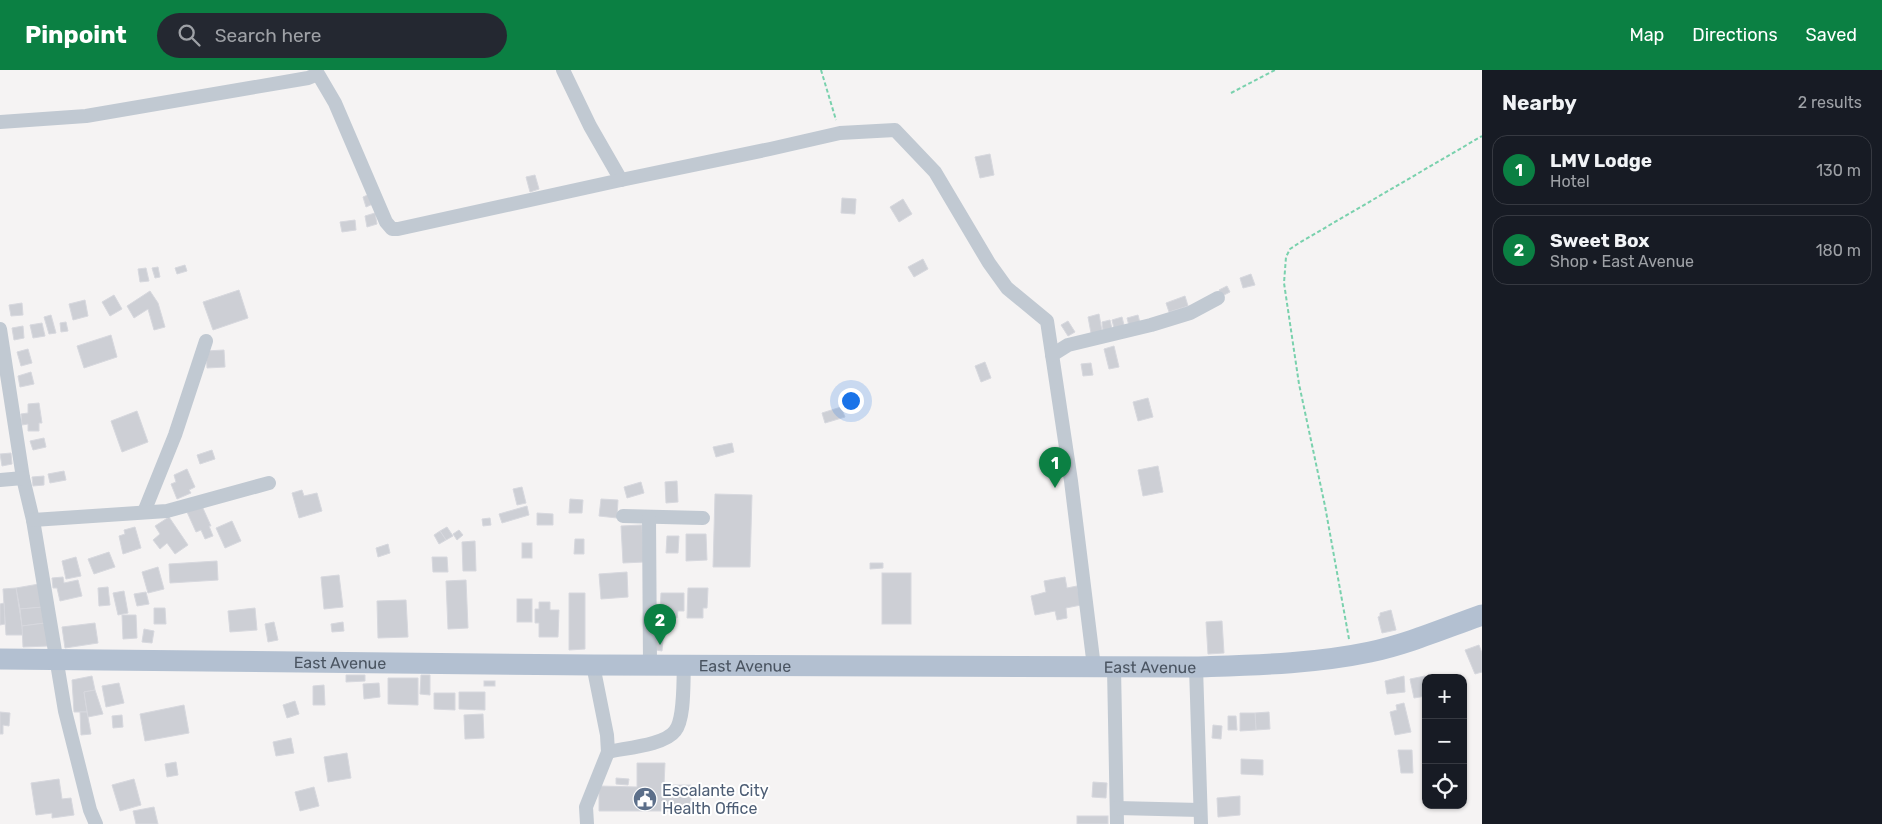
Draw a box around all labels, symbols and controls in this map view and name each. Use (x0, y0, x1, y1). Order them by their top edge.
search box (157, 13, 507, 58)
text: Pinpoint (25, 21, 127, 49)
icon: search (175, 21, 203, 49)
text: Search here (215, 24, 321, 47)
text: Map (1629, 24, 1664, 46)
text: Directions (1692, 24, 1778, 46)
text: Saved (1806, 24, 1857, 46)
text: Nearby (1502, 90, 1577, 115)
text: 2 results (1798, 93, 1862, 112)
text: LMV Lodge (1550, 149, 1652, 172)
text: 1 (1515, 161, 1523, 180)
text: 130 m (1816, 161, 1861, 180)
text: Hotel (1550, 172, 1590, 191)
text: Sweet Box (1550, 229, 1649, 252)
text: 2 (1514, 241, 1524, 260)
text: 180 m (1816, 241, 1861, 260)
text: Shop · East Avenue (1550, 252, 1694, 271)
your location (838, 388, 864, 414)
pin: 1 (1039, 447, 1071, 488)
pin: 2 (644, 604, 676, 645)
street label: East Avenue (294, 653, 386, 673)
street label: East Avenue (699, 656, 791, 676)
street label: East Avenue (1104, 658, 1196, 677)
map controls (1422, 674, 1467, 809)
button: + (1422, 674, 1467, 719)
button: − (1422, 719, 1467, 764)
button: locate (1422, 764, 1467, 809)
place label: Escalante City Health Office (662, 781, 769, 818)
public building icon: Escalante City Health Office (632, 786, 658, 812)

